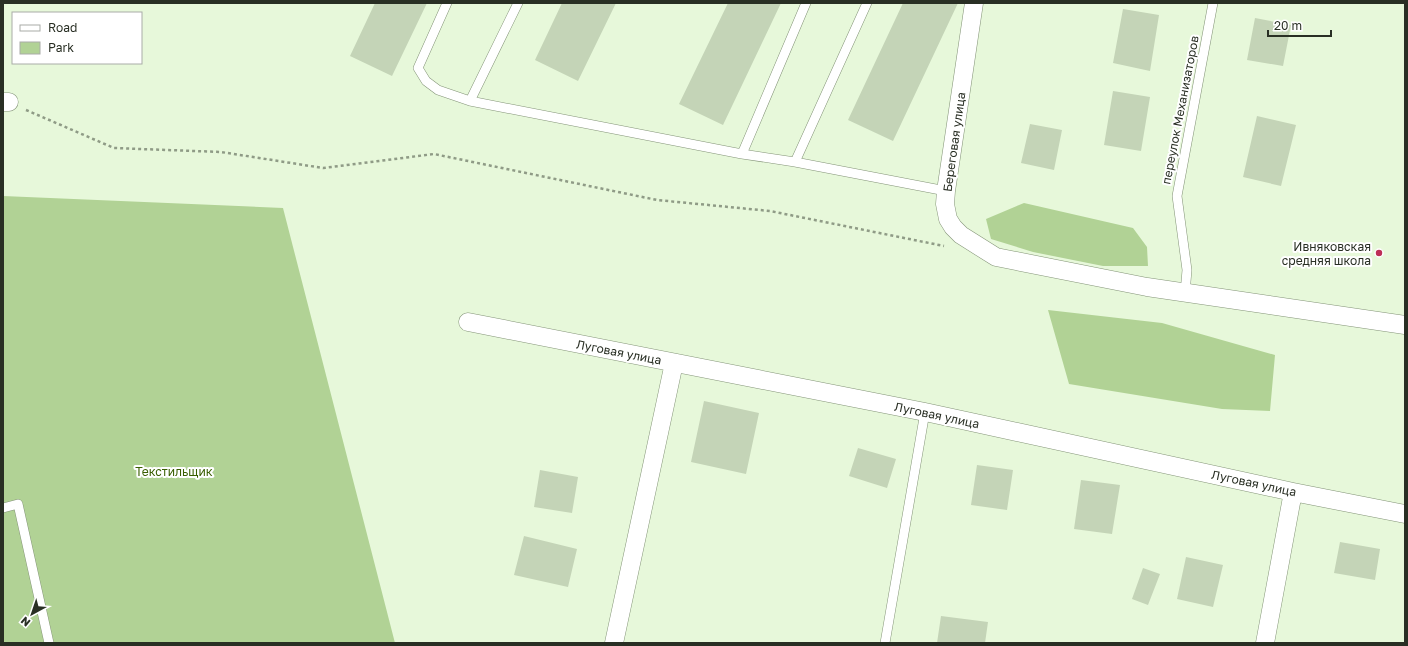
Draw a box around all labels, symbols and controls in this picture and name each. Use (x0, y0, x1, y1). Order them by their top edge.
legend (12, 12, 142, 64)
scale bar (1268, 12, 1331, 38)
text: 20 m (1274, 18, 1302, 33)
text: Road (48, 20, 77, 35)
street label: переулок Механизаторов (1158, 34, 1202, 186)
text: Park (48, 40, 74, 55)
street label: Береговая улица (940, 91, 968, 193)
place label: Ивняковская средняя школа (1282, 239, 1371, 268)
marker: Ивняковская средняя школа (1374, 248, 1384, 258)
street label: Луговая улица (575, 336, 663, 368)
street label: Луговая улица (893, 399, 981, 431)
park label: Текстильщик (135, 464, 213, 479)
street label: Луговая улица (1210, 467, 1298, 499)
north arrow (12, 594, 52, 634)
text: N (18, 614, 33, 630)

